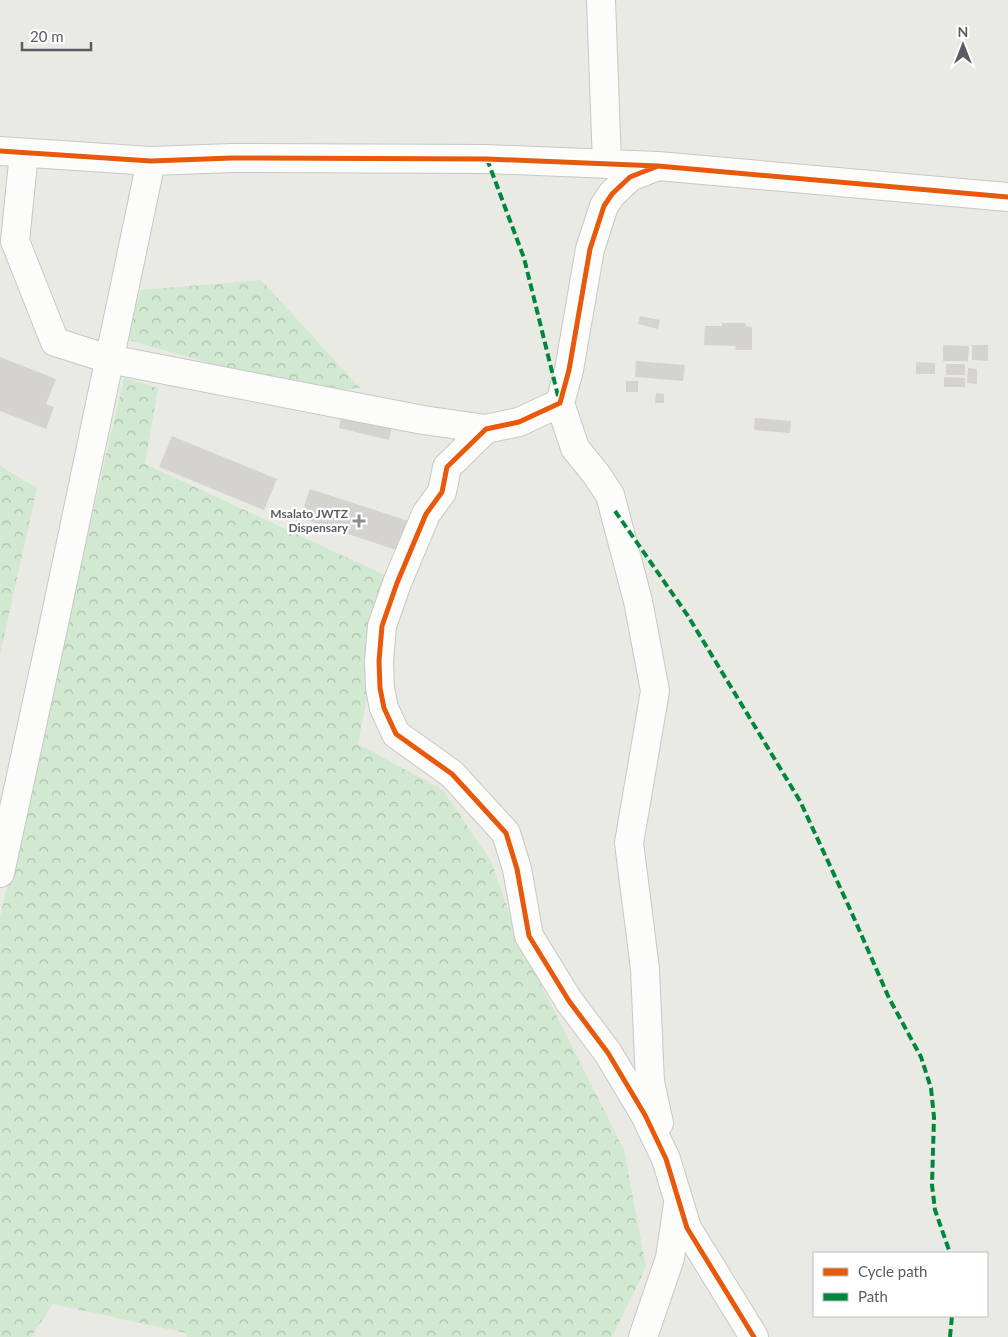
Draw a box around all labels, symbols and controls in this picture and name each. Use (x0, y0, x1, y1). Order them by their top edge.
scale bar (22, 20, 91, 52)
north arrow (938, 20, 988, 70)
text: N (958, 23, 968, 40)
text: 20 m (30, 27, 64, 45)
place label: Msalato JWTZ Dispensary (270, 506, 349, 535)
marker: Msalato JWTZ Dispensary (352, 514, 366, 528)
legend (813, 1252, 988, 1317)
text: Cycle path (858, 1262, 927, 1280)
text: Path (858, 1287, 888, 1305)

